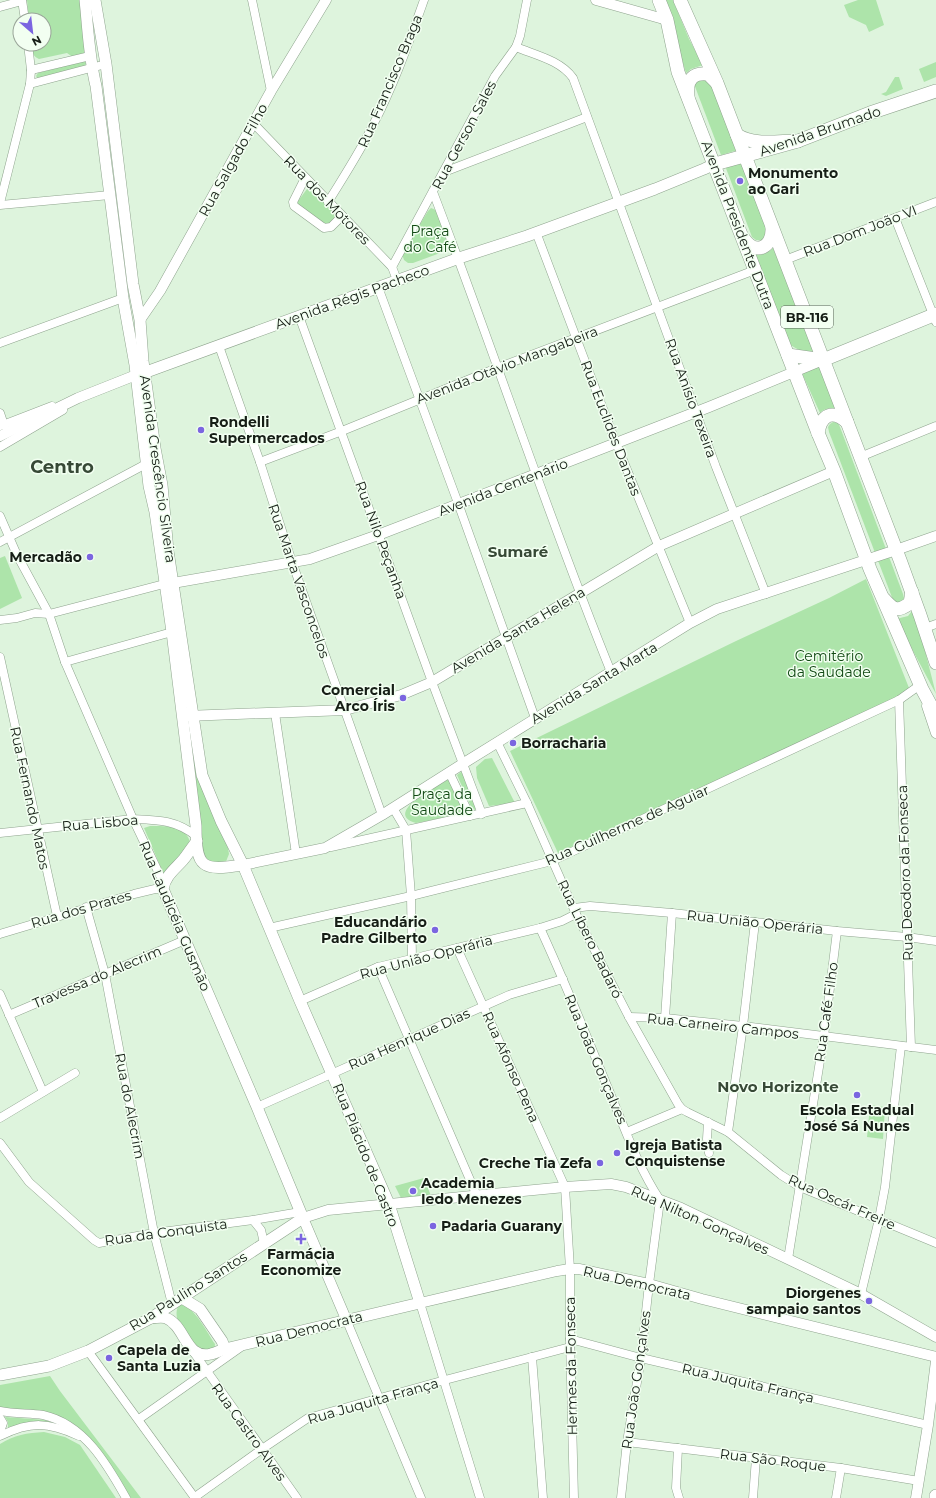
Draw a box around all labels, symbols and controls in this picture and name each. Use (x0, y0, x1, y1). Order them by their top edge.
north arrow (12, 12, 52, 52)
street label: Rua Francisco Braga (354, 12, 426, 150)
text: N (29, 33, 44, 49)
street label: Rua Gerson Sales (428, 77, 500, 193)
street label: Rua Salgado Filho (194, 100, 272, 220)
street label: Avenida Brumado (757, 102, 883, 160)
street label: Avenida Presidente Dutra (697, 138, 779, 312)
street label: Rua dos Motores (280, 152, 374, 249)
place label: Monumento ao Gari (748, 164, 838, 198)
marker: Monumento ao Gari (735, 176, 745, 186)
street label: Rua Dom João VI (800, 201, 920, 261)
park label: Praça do Café (403, 222, 457, 256)
street label: Avenida Régis Pacheco (272, 261, 432, 333)
road number: BR-116 (781, 306, 833, 328)
street label: Avenida Otávio Mangabeira (414, 322, 600, 408)
street label: Rua Anísio Texeira (661, 336, 721, 460)
street label: Rua Euclides Dantas (577, 358, 645, 498)
street label: Avenida Crescêncio Silveira (136, 374, 180, 564)
place label: Rondelli Supermercados (209, 413, 325, 447)
marker: Rondelli Supermercados (196, 425, 206, 435)
street label: Avenida Centenário (436, 454, 571, 520)
district label: Centro (30, 456, 94, 478)
street label: Rua Nilo Peçanha (351, 478, 411, 602)
street label: Rua Marta Vasconcelos (264, 502, 334, 661)
district label: Sumaré (488, 542, 548, 561)
place label: Mercadão (9, 548, 82, 566)
marker: Mercadão (85, 552, 95, 562)
street label: Avenida Santa Helena (448, 583, 588, 677)
street label: Avenida Santa Marta (527, 638, 661, 728)
park label: Cemitério da Saudade (787, 647, 871, 681)
place label: Comercial Arco Íris (321, 681, 396, 715)
marker: Comercial Arco Íris (398, 693, 408, 703)
street label: Rua Fernando Matos (6, 725, 54, 871)
place label: Borracharia (521, 734, 606, 752)
marker: Borracharia (508, 738, 518, 748)
street label: Rua Guilherme de Aguiar (542, 780, 712, 869)
park label: Praça da Saudade (411, 785, 473, 819)
street label: Rua Deodoro da Fonseca (893, 785, 917, 961)
street label: Rua Lisboa (61, 811, 139, 835)
street label: Rua Laudicéia Gusmão (135, 838, 215, 994)
street label: Rua Líbero Badaró (553, 877, 627, 1002)
street label: Rua dos Prates (29, 886, 134, 932)
street label: Rua União Operária (686, 906, 824, 938)
place label: Educandário Padre Gilberto (321, 913, 427, 947)
marker: Educandário Padre Gilberto (430, 925, 440, 935)
street label: Rua União Operária (357, 931, 495, 983)
street label: Travessa do Alecrim (30, 942, 164, 1012)
street label: Rua Café Filho (810, 961, 842, 1063)
street label: Rua João Gonçalves (560, 991, 632, 1127)
street label: Rua Henrique Dias (345, 1004, 473, 1074)
street label: Rua Afonso Pena (478, 1009, 544, 1125)
street label: Rua Carneiro Campos (646, 1009, 800, 1043)
street label: Rua do Alecrim (111, 1051, 149, 1161)
district label: Novo Horizonte (717, 1077, 839, 1096)
street label: Rua Plácido de Castro (329, 1080, 403, 1230)
marker: Escola Estadual José Sá Nunes (852, 1090, 862, 1100)
place label: Escola Estadual José Sá Nunes (800, 1101, 914, 1135)
place label: Igreja Batista Conquistense (625, 1136, 725, 1170)
marker: Igreja Batista Conquistense (612, 1148, 622, 1158)
place label: Creche Tia Zefa (479, 1154, 592, 1172)
marker: Creche Tia Zefa (595, 1158, 605, 1168)
street label: Rua Oscár Freire (785, 1170, 899, 1234)
place label: Academia Iedo Menezes (420, 1174, 522, 1208)
street label: Rua Nilton Gonçalves (628, 1181, 772, 1259)
marker: Academia Iedo Menezes (408, 1186, 418, 1196)
street label: Rua da Conquista (103, 1214, 229, 1250)
place label: Padaria Guarany (441, 1217, 563, 1235)
marker: Padaria Guarany (428, 1221, 438, 1231)
marker: Farmácia Economize (296, 1234, 306, 1244)
place label: Farmácia Economize (261, 1245, 342, 1279)
street label: Rua Paulino Santos (126, 1247, 250, 1335)
street label: Rua Democrata (581, 1262, 693, 1304)
place label: Diorgenes sampaio santos (747, 1284, 862, 1318)
street label: Hermes da Fonseca (561, 1296, 581, 1436)
marker: Diorgenes sampaio santos (864, 1296, 874, 1306)
street label: Rua Democrata (253, 1307, 365, 1351)
street label: Rua João Gonçalves (617, 1309, 655, 1450)
place label: Capela de Santa Luzia (117, 1341, 201, 1375)
marker: Capela de Santa Luzia (104, 1353, 114, 1363)
street label: Rua Juquita França (680, 1359, 816, 1407)
street label: Rua Juquita França (305, 1374, 441, 1428)
street label: Rua Castro Alves (208, 1380, 291, 1485)
street label: Rua São Roque (719, 1445, 827, 1475)

